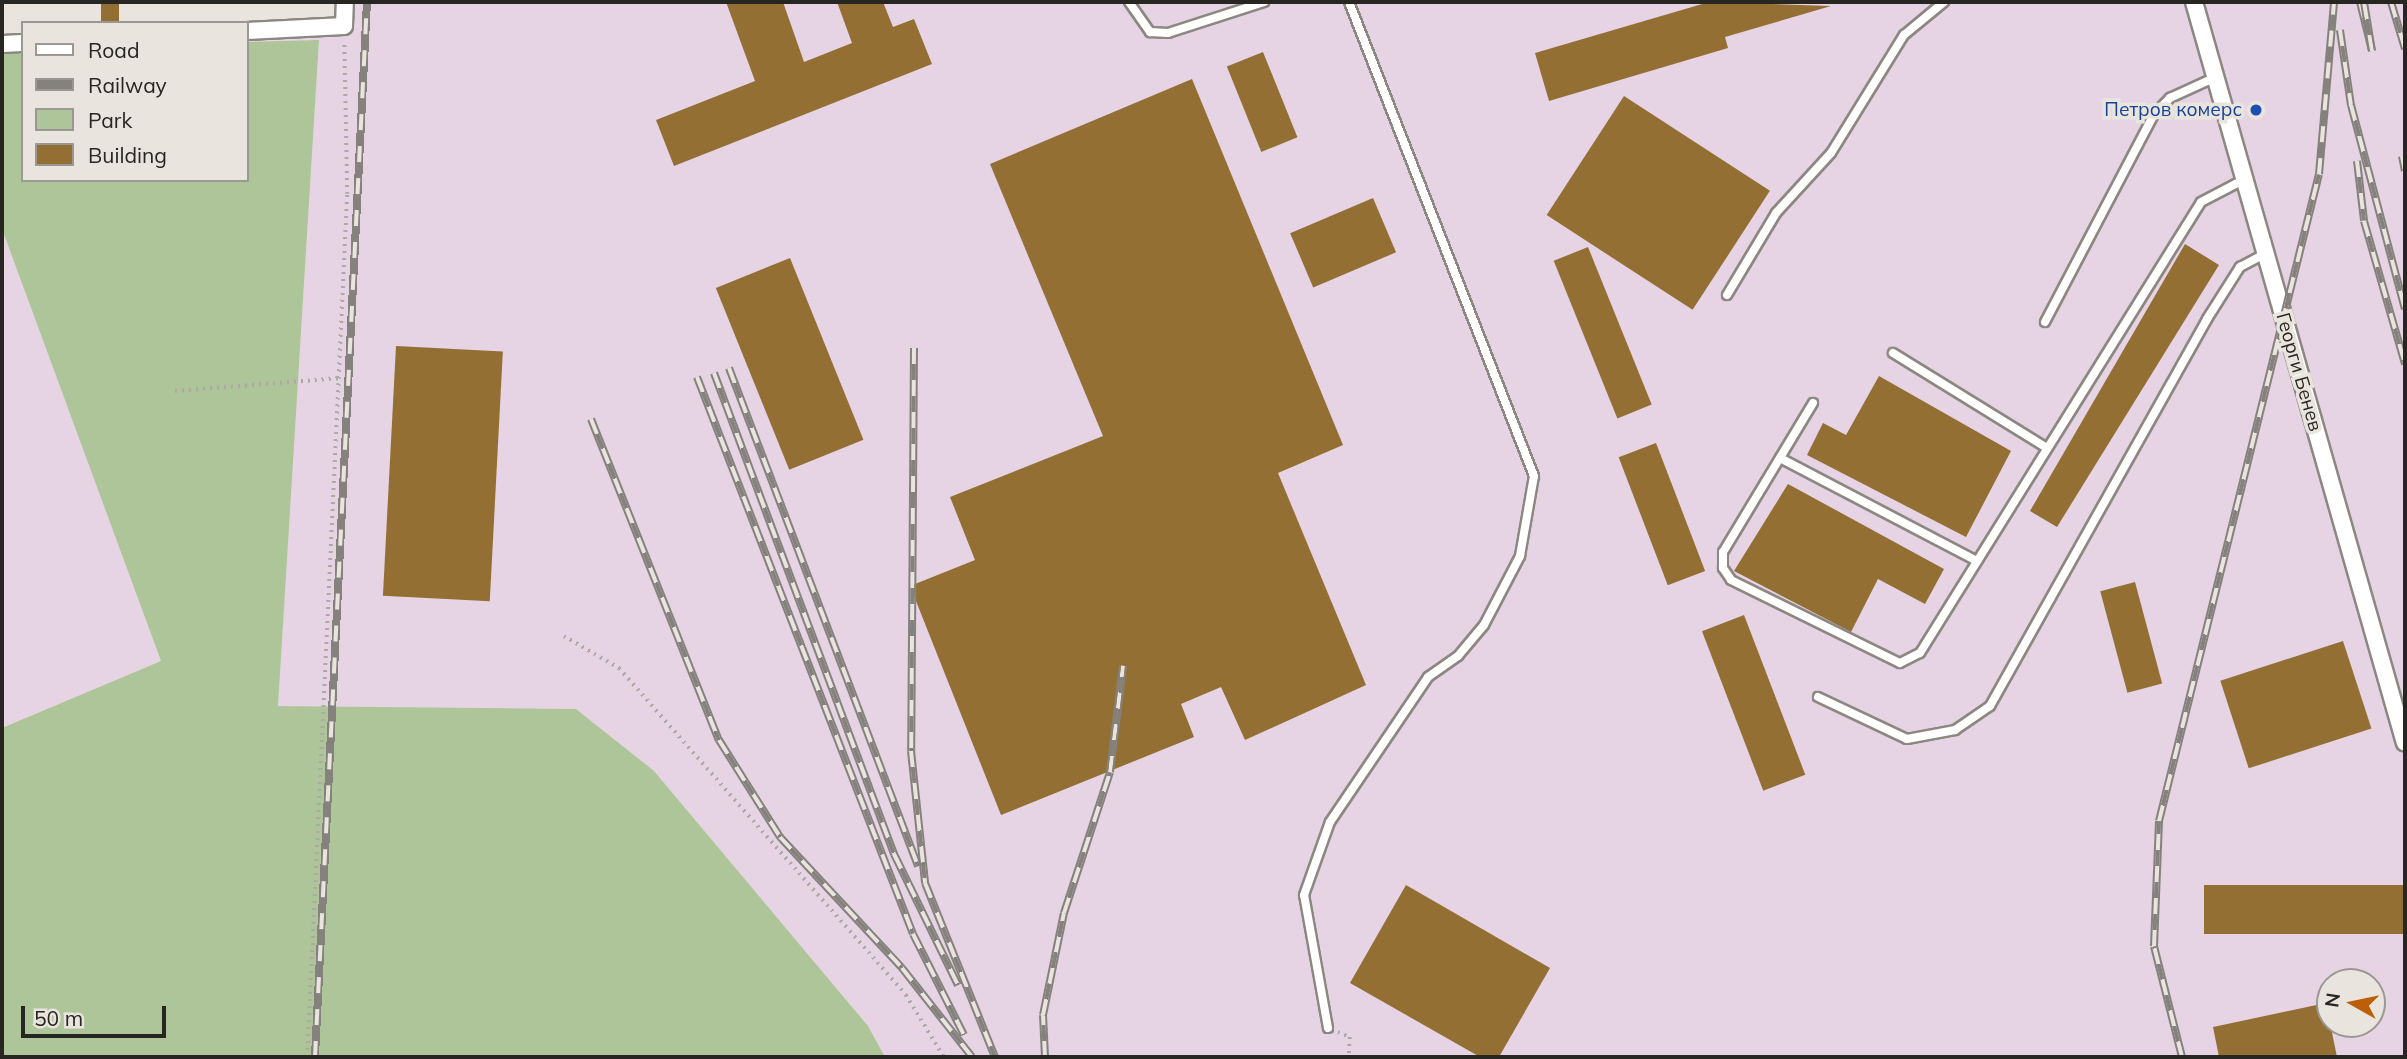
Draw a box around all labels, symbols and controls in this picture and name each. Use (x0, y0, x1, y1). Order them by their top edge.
legend (21, 21, 248, 182)
text: Road (88, 37, 139, 63)
text: Railway (88, 72, 167, 98)
place label: Петров комерс (2104, 99, 2242, 121)
marker: Петров комерс (2248, 102, 2264, 118)
text: Park (88, 107, 132, 133)
text: Building (88, 142, 167, 168)
street label: Георги Бенев (2271, 310, 2327, 434)
north arrow (2316, 968, 2386, 1038)
text: N (2319, 991, 2345, 1009)
scale bar (24, 992, 170, 1036)
text: 50 m (34, 1005, 83, 1031)

